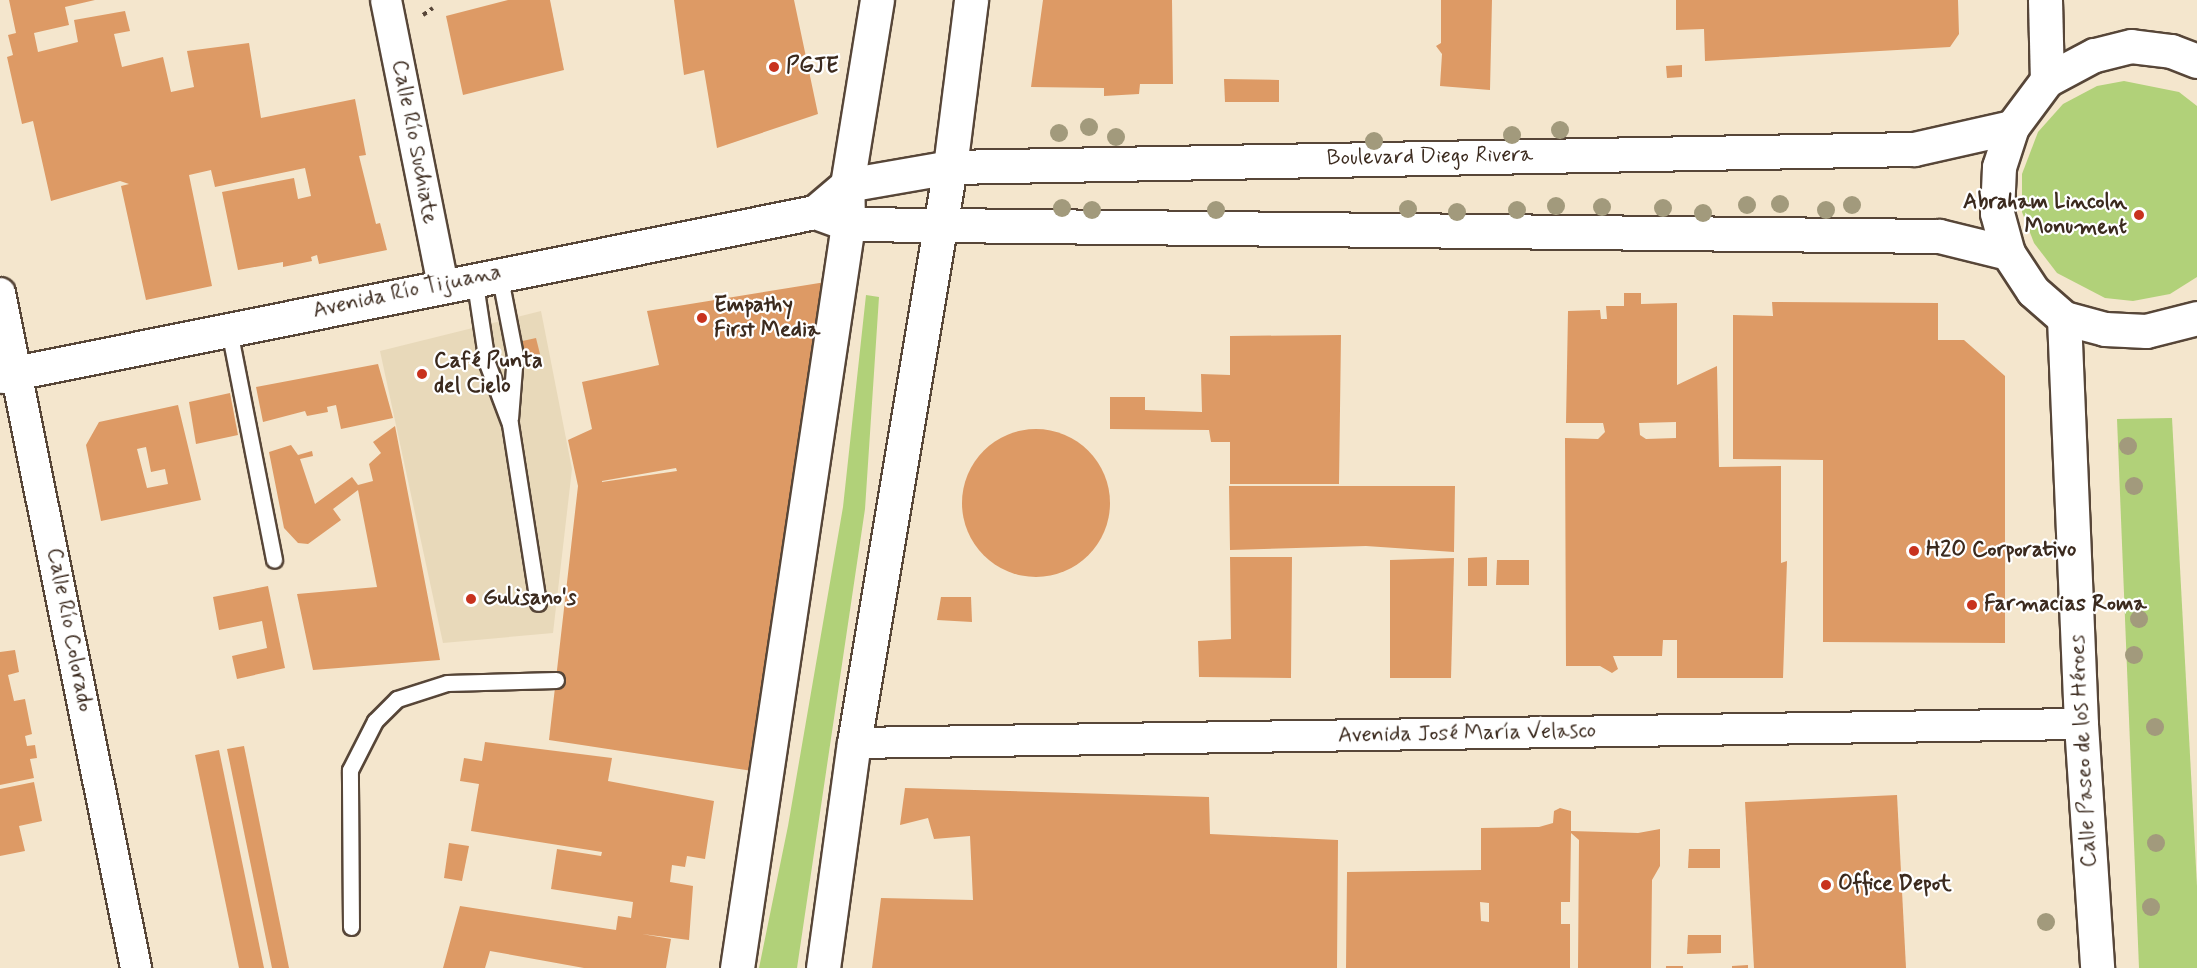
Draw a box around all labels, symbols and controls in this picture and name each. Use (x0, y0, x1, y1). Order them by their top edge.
place label: PGJE (786, 54, 839, 80)
street label: Calle Río Suchiate (385, 57, 443, 227)
marker: PGJE (767, 60, 781, 74)
street label: Boulevard Diego Rivera (1325, 142, 1535, 172)
place label: Abraham Lincoln Monument (1970, 189, 2127, 240)
marker: Abraham Lincoln Monument (2132, 208, 2146, 222)
street label: Avenida Río Tijuana (313, 260, 501, 324)
place label: Empathy First Media (714, 292, 820, 344)
marker: Empathy First Media (695, 311, 709, 325)
place label: Café Punta del Cielo (434, 348, 543, 400)
marker: Café Punta del Cielo (415, 367, 429, 381)
place label: H2O Corporativo (1926, 538, 2078, 564)
street label: Calle Río Colorado (40, 544, 98, 716)
marker: H2O Corporativo (1907, 544, 1921, 558)
place label: Gulisano's (483, 586, 576, 612)
marker: Gulisano's (464, 592, 478, 606)
place label: Farmacias Roma (1984, 592, 2146, 618)
marker: Farmacias Roma (1965, 598, 1979, 612)
street label: Calle Paseo de los Héroes (2065, 635, 2103, 867)
street label: Avenida José María Velasco (1339, 719, 1595, 749)
place label: Office Depot (1838, 872, 1951, 898)
marker: Office Depot (1819, 878, 1833, 892)

